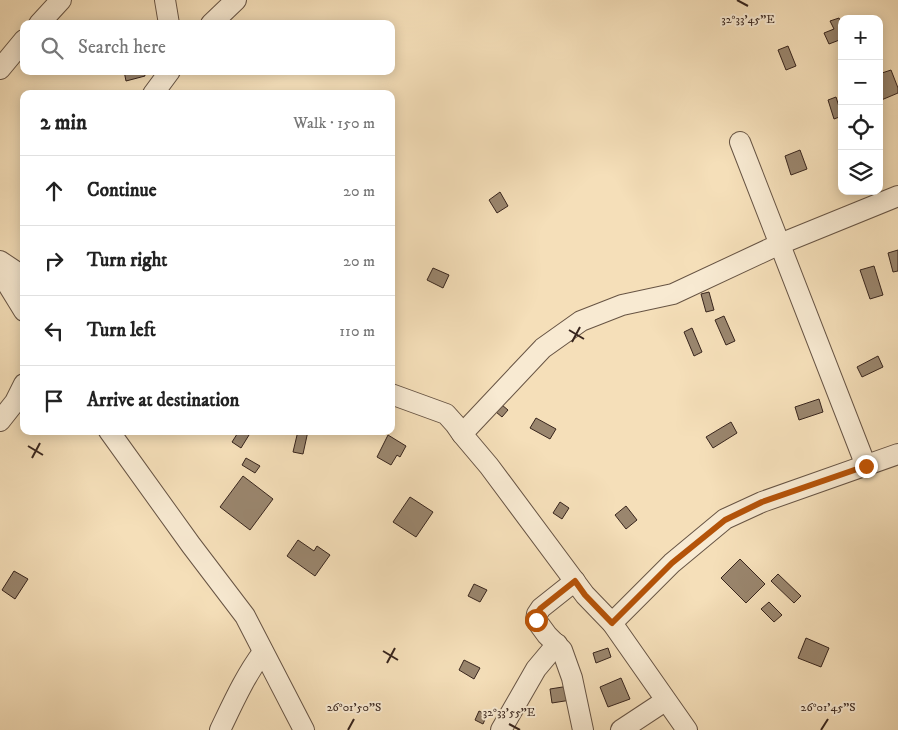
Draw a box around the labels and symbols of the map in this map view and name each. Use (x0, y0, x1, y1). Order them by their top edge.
text: 32°33'45"E (721, 12, 775, 27)
route end (855, 455, 878, 478)
route start (525, 609, 548, 632)
text: 26°01'50"S (327, 700, 381, 715)
text: 26°01'45"S (801, 700, 855, 715)
text: 32°33'55"E (483, 705, 536, 720)

